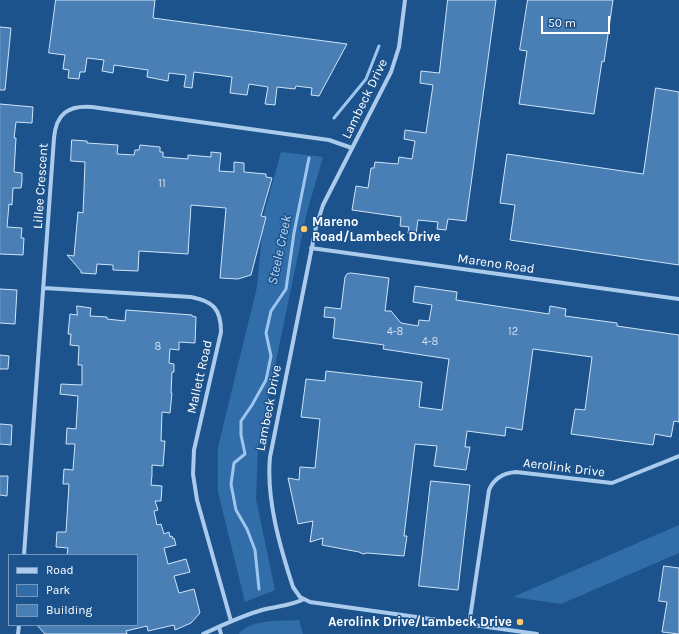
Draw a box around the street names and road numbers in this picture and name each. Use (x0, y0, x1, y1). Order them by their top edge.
street label: Lambeck Drive (339, 56, 391, 142)
street label: Lillee Crescent (30, 143, 52, 229)
street label: Mareno Road (457, 251, 535, 277)
street label: Mallett Road (184, 339, 216, 415)
street label: Lambeck Drive (253, 364, 285, 452)
street label: Aerolink Drive (522, 455, 606, 481)

